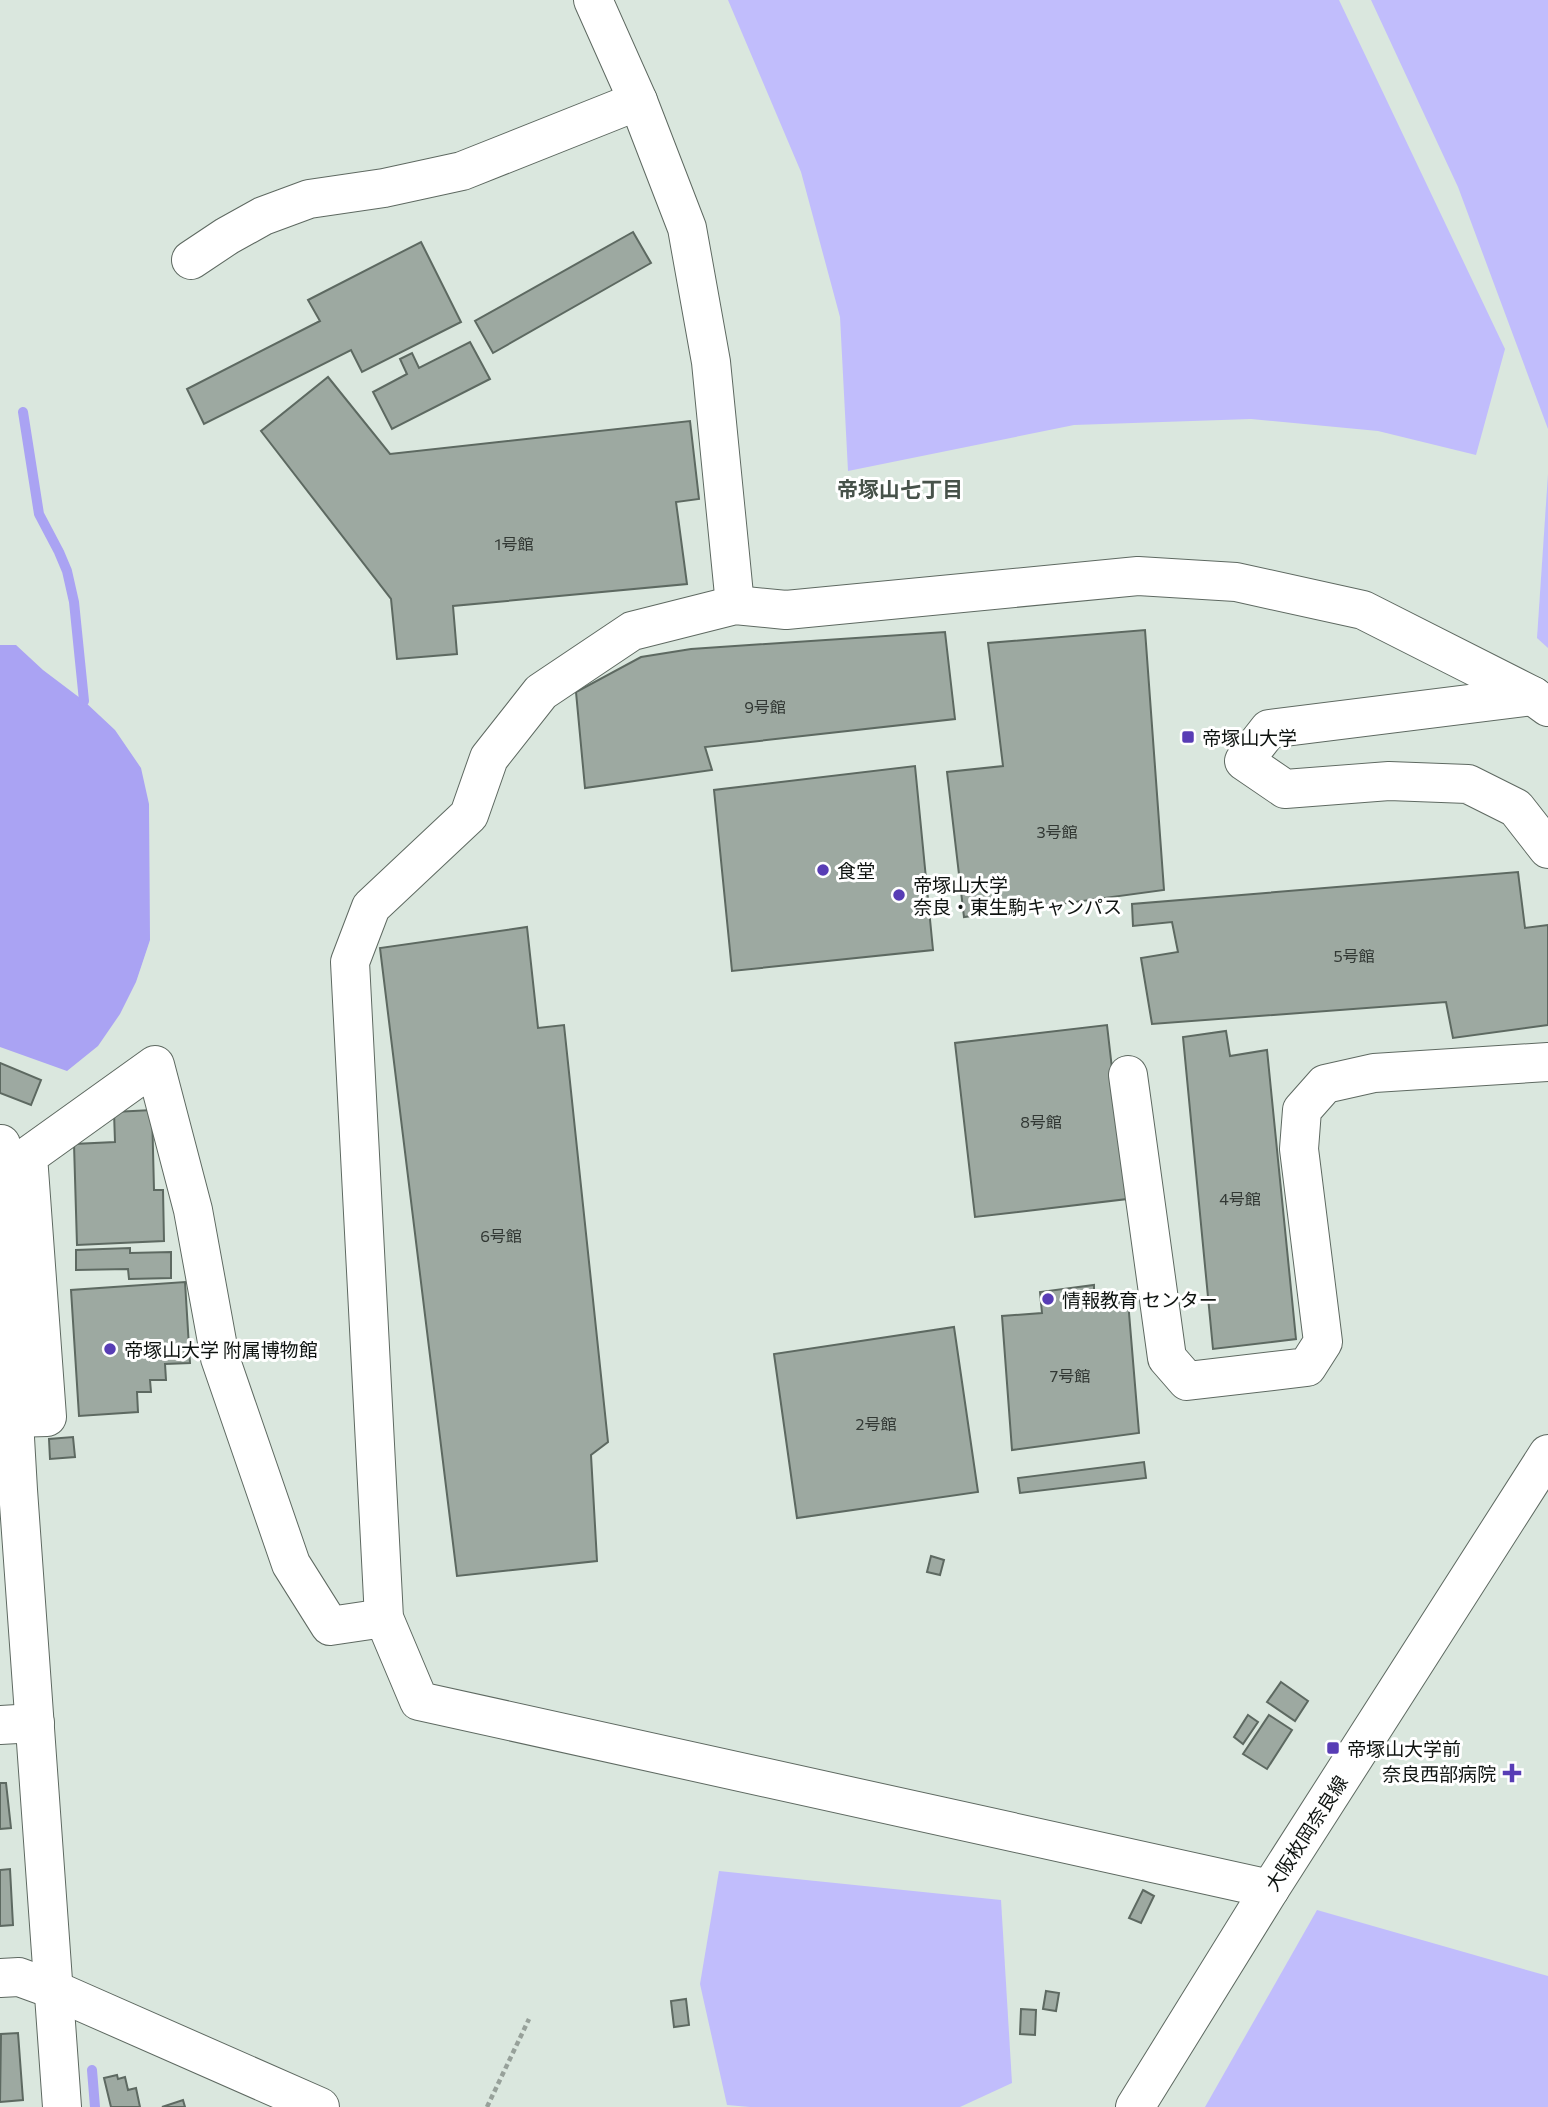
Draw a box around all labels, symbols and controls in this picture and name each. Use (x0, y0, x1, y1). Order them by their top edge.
district label: 帝塚山七丁目 (837, 476, 963, 501)
house number: 1号館 (495, 534, 533, 553)
house number: 9号館 (744, 697, 786, 716)
place label: 帝塚山大学 (1202, 726, 1297, 749)
marker: 帝塚山大学 (1180, 729, 1196, 745)
house number: 3号館 (1036, 822, 1078, 841)
place label: 食堂 (837, 859, 875, 882)
marker: 食堂 (815, 862, 831, 878)
place label: 帝塚山大学 奈良・東生駒キャンパス (913, 873, 1122, 918)
marker: 帝塚山大学 奈良・東生駒キャンパス (891, 887, 907, 903)
house number: 5号館 (1333, 946, 1375, 965)
house number: 8号館 (1020, 1112, 1062, 1131)
house number: 4号館 (1219, 1189, 1261, 1208)
house number: 6号館 (480, 1226, 522, 1245)
place label: 情報教育 センター (1062, 1288, 1218, 1311)
marker: 情報教育 センター (1040, 1291, 1056, 1307)
place label: 帝塚山大学 附属博物館 (124, 1338, 318, 1361)
marker: 帝塚山大学 附属博物館 (102, 1341, 118, 1357)
house number: 7号館 (1050, 1366, 1090, 1385)
house number: 2号館 (856, 1414, 896, 1433)
place label: 帝塚山大学前 (1347, 1737, 1461, 1760)
marker: 帝塚山大学前 (1325, 1740, 1341, 1756)
place label: 奈良西部病院 (1382, 1762, 1496, 1785)
marker: 奈良西部病院 (1502, 1763, 1522, 1783)
street label: 大阪枚岡奈良線 (1260, 1771, 1352, 1895)

